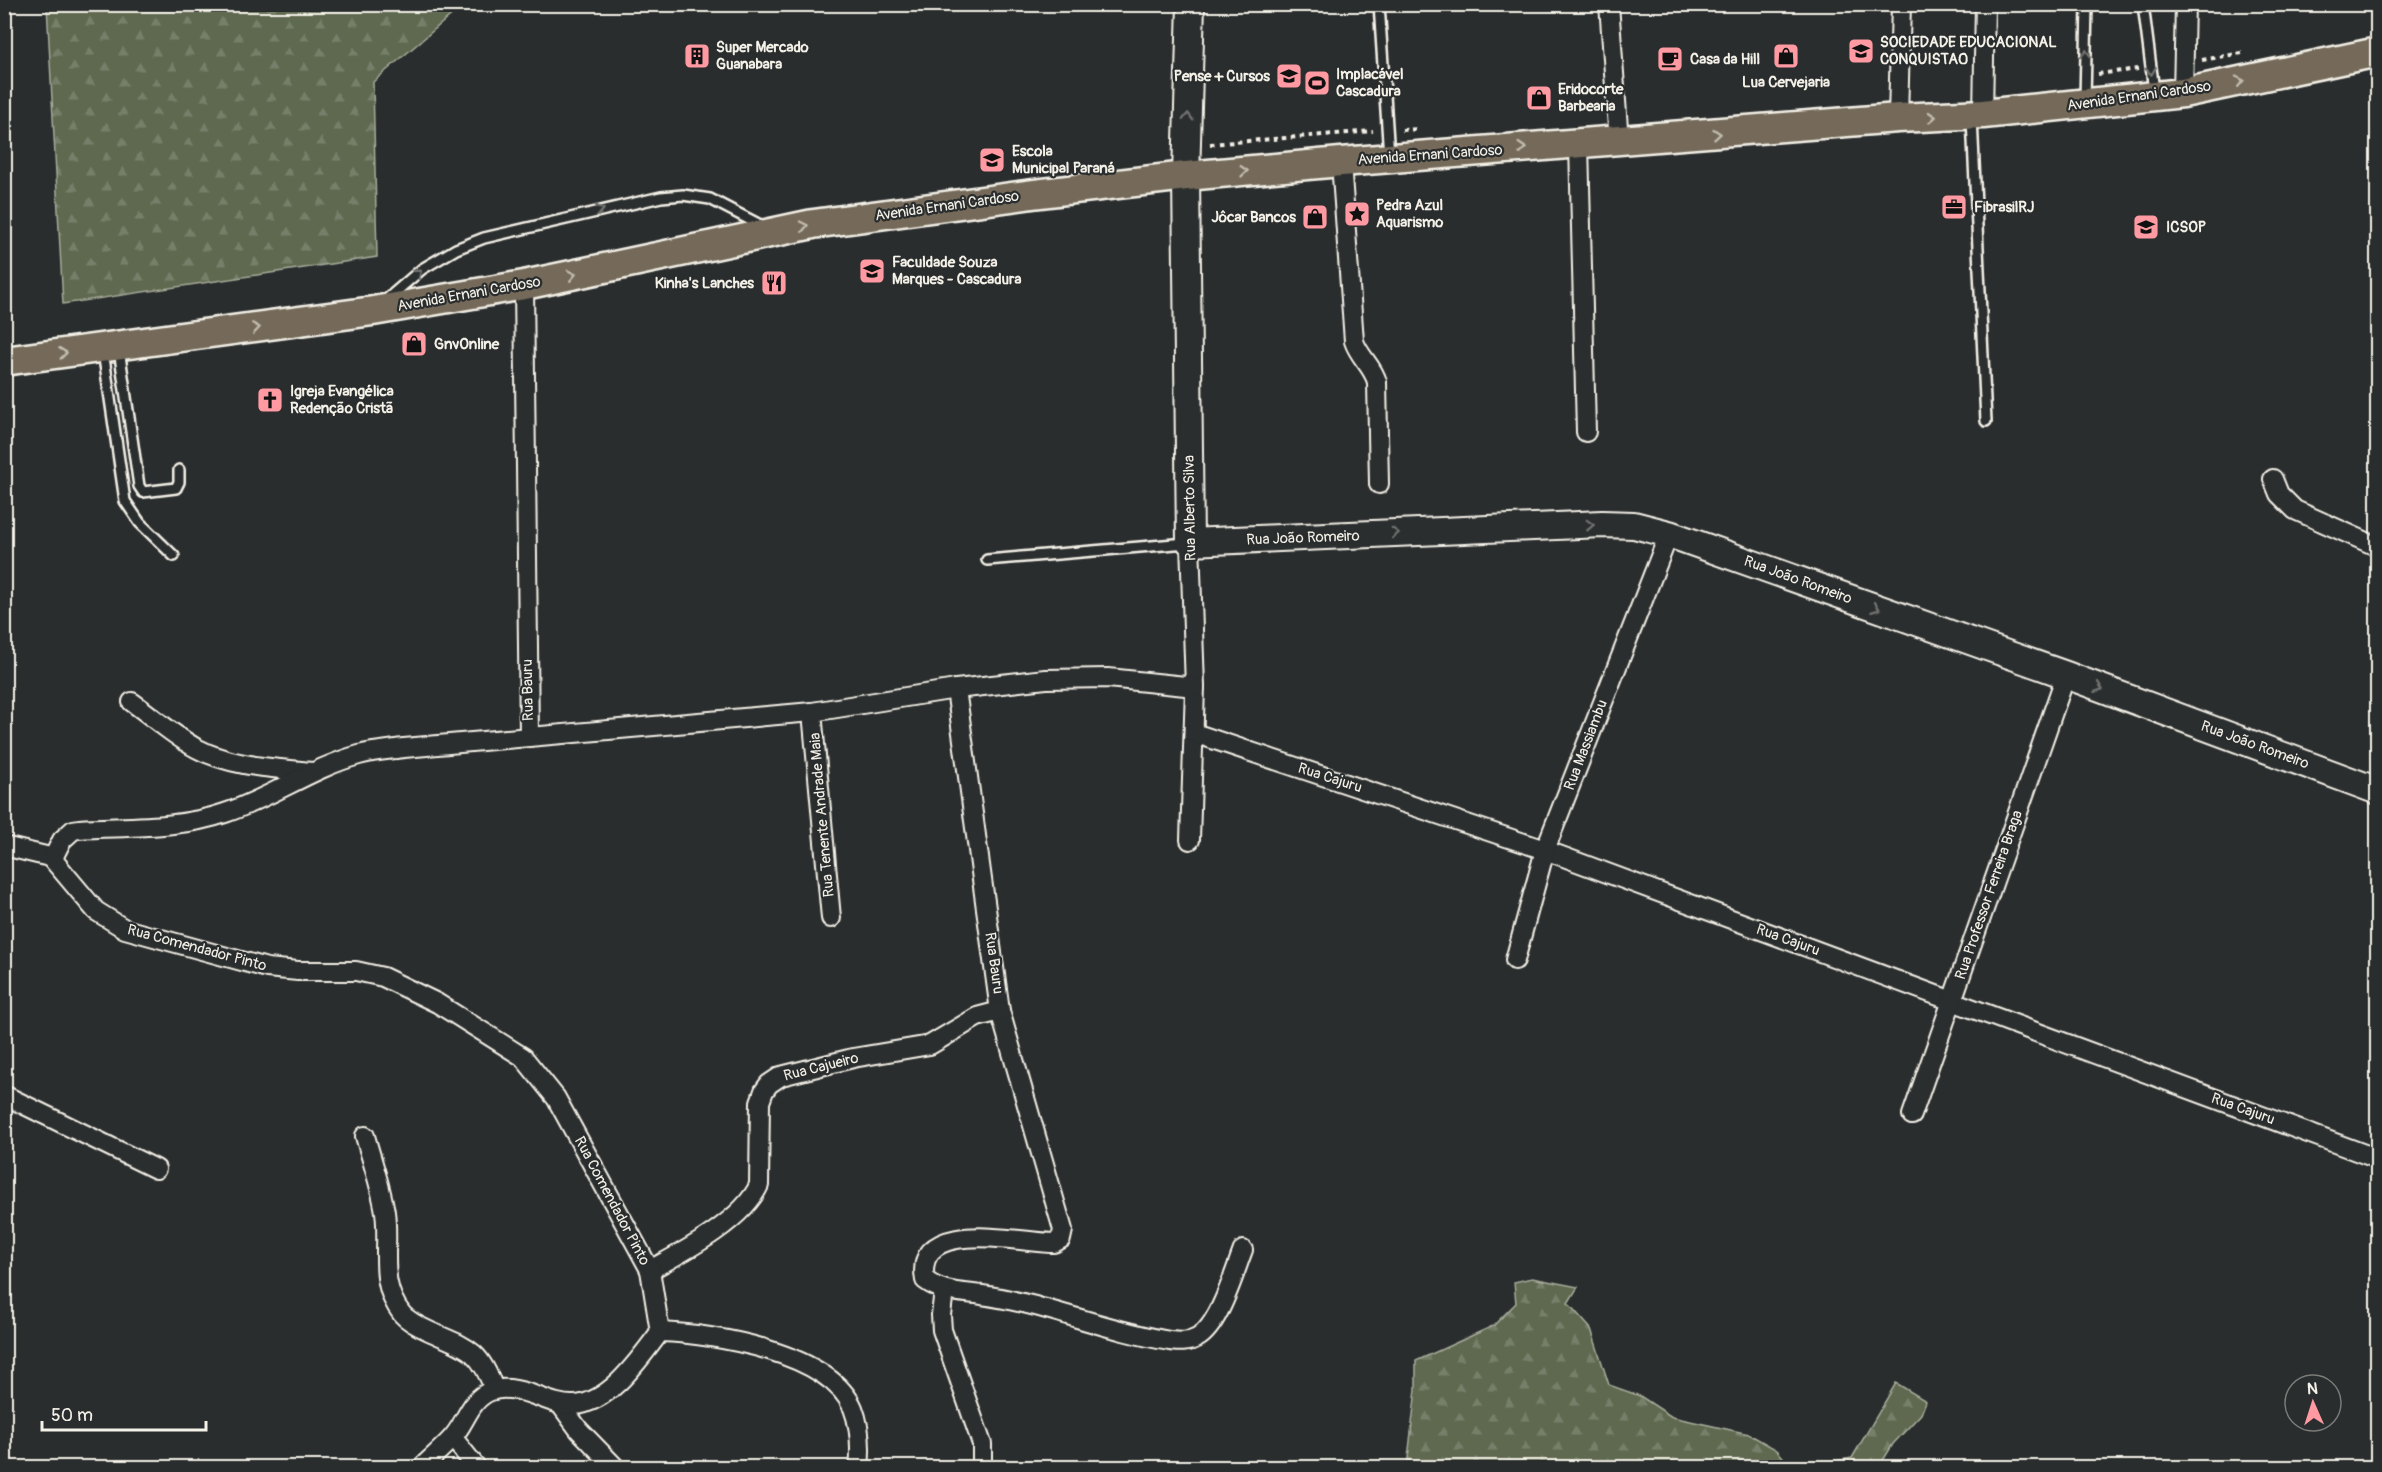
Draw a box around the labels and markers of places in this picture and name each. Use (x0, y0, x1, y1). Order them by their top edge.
place label: SOCIEDADE EDUCACIONAL CONQUISTA0 (1880, 33, 2057, 69)
school or university icon: SOCIEDADE EDUCACIONAL CONQUISTA0 (1846, 36, 1876, 66)
place label: Super Mercado Guanabara (716, 38, 809, 74)
building icon: Super Mercado Guanabara (682, 41, 712, 71)
shop icon: Lua Cervejaria (1771, 41, 1801, 71)
cafe icon: Casa da Hill (1655, 44, 1685, 74)
place label: Casa da Hill (1690, 50, 1760, 69)
school or university icon: Pense + Cursos (1274, 61, 1304, 91)
place label: Implacável Cascadura (1336, 65, 1404, 101)
place label: Pense + Cursos (1174, 67, 1270, 86)
sports icon: Implacável Cascadura (1302, 68, 1332, 98)
place label: Lua Cervejaria (1742, 73, 1830, 92)
place label: Eridocorte Barbearia (1558, 80, 1624, 116)
shop icon: Eridocorte Barbearia (1524, 83, 1554, 113)
place label: Escola Municipal Paraná (1012, 142, 1115, 178)
school or university icon: Escola Municipal Paraná (977, 145, 1007, 175)
office icon: FibrasilRJ (1939, 192, 1969, 222)
place label: Pedra Azul Aquarismo (1376, 196, 1443, 232)
place label: FibrasilRJ (1974, 198, 2034, 217)
place icon: Pedra Azul Aquarismo (1342, 199, 1372, 229)
shop icon: Jôcar Bancos (1300, 202, 1330, 232)
place label: Jôcar Bancos (1212, 208, 1296, 227)
school or university icon: ICSOP (2131, 212, 2161, 242)
place label: ICSOP (2166, 218, 2206, 237)
place label: Faculdade Souza Marques - Cascadura (892, 253, 1021, 289)
school or university icon: Faculdade Souza Marques - Cascadura (857, 256, 887, 286)
restaurant icon: Kinha's Lanches (759, 268, 789, 298)
place label: Kinha's Lanches (655, 274, 754, 293)
shop icon: GnvOnline (399, 329, 429, 359)
place label: GnvOnline (434, 335, 500, 354)
place label: Igreja Evangélica Redenção Cristã (290, 382, 394, 418)
church icon: Igreja Evangélica Redenção Cristã (255, 385, 285, 415)

